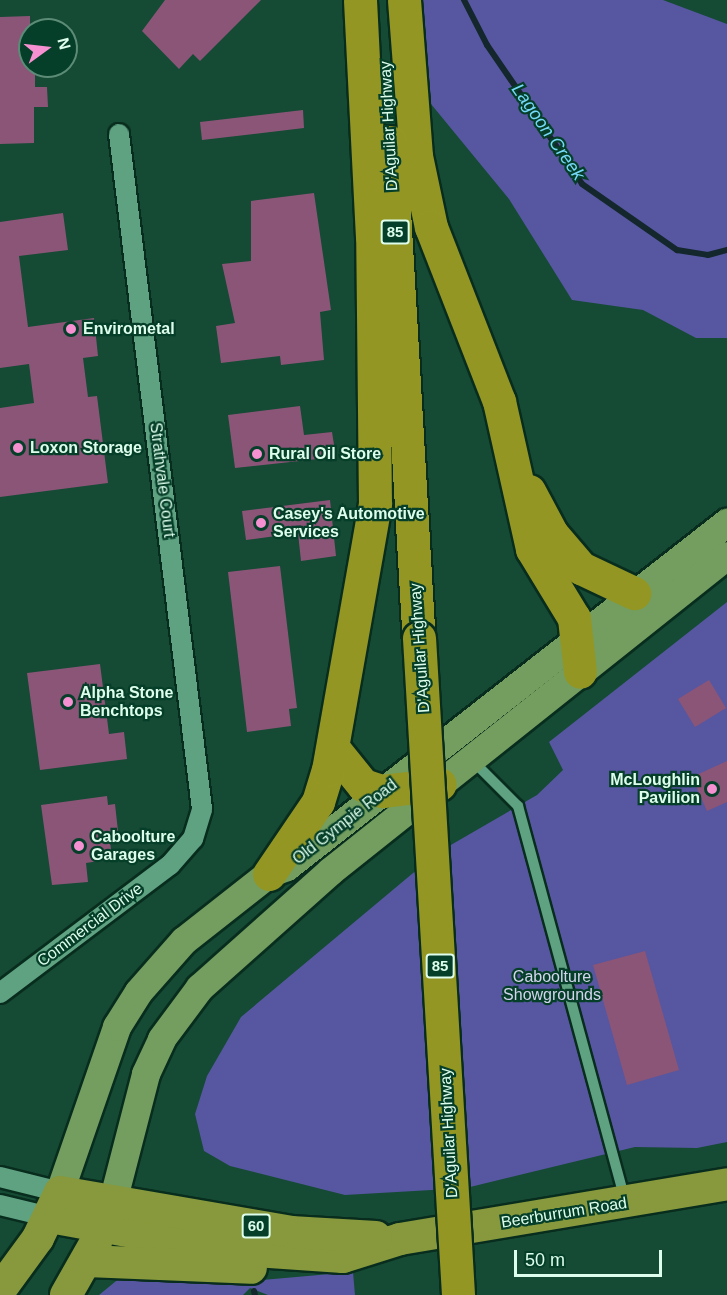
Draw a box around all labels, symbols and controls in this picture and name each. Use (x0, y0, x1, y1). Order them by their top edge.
north arrow (18, 18, 78, 78)
text: N (54, 36, 74, 52)
street label: D'Aguilar Highway (376, 60, 402, 192)
water label: Lagoon Creek (507, 79, 589, 185)
road number: 85 (380, 220, 410, 244)
place label: Envirometal (83, 319, 175, 339)
marker: Envirometal (64, 322, 78, 336)
street label: Strathvale Court (145, 421, 179, 539)
place label: Loxon Storage (30, 438, 142, 458)
marker: Loxon Storage (11, 441, 25, 455)
place label: Rural Oil Store (269, 444, 381, 464)
marker: Rural Oil Store (250, 447, 264, 461)
place label: Casey's Automotive Services (273, 504, 425, 542)
marker: Casey's Automotive Services (254, 516, 268, 530)
street label: D'Aguilar Highway (406, 582, 434, 714)
place label: Alpha Stone Benchtops (80, 683, 173, 721)
marker: Alpha Stone Benchtops (61, 695, 75, 709)
place label: McLoughlin Pavilion (610, 770, 700, 808)
street label: Old Gympie Road (289, 775, 401, 869)
marker: McLoughlin Pavilion (705, 782, 719, 796)
place label: Caboolture Garages (91, 827, 175, 865)
marker: Caboolture Garages (72, 839, 86, 853)
street label: Commercial Drive (33, 879, 147, 971)
road number: 85 (425, 954, 455, 978)
park label: Caboolture Showgrounds (503, 967, 601, 1005)
street label: D'Aguilar Highway (436, 1067, 462, 1199)
street label: Beerburrum Road (500, 1194, 628, 1232)
road number: 60 (241, 1214, 271, 1238)
scale bar (517, 1238, 666, 1276)
text: 50 m (525, 1250, 565, 1270)

